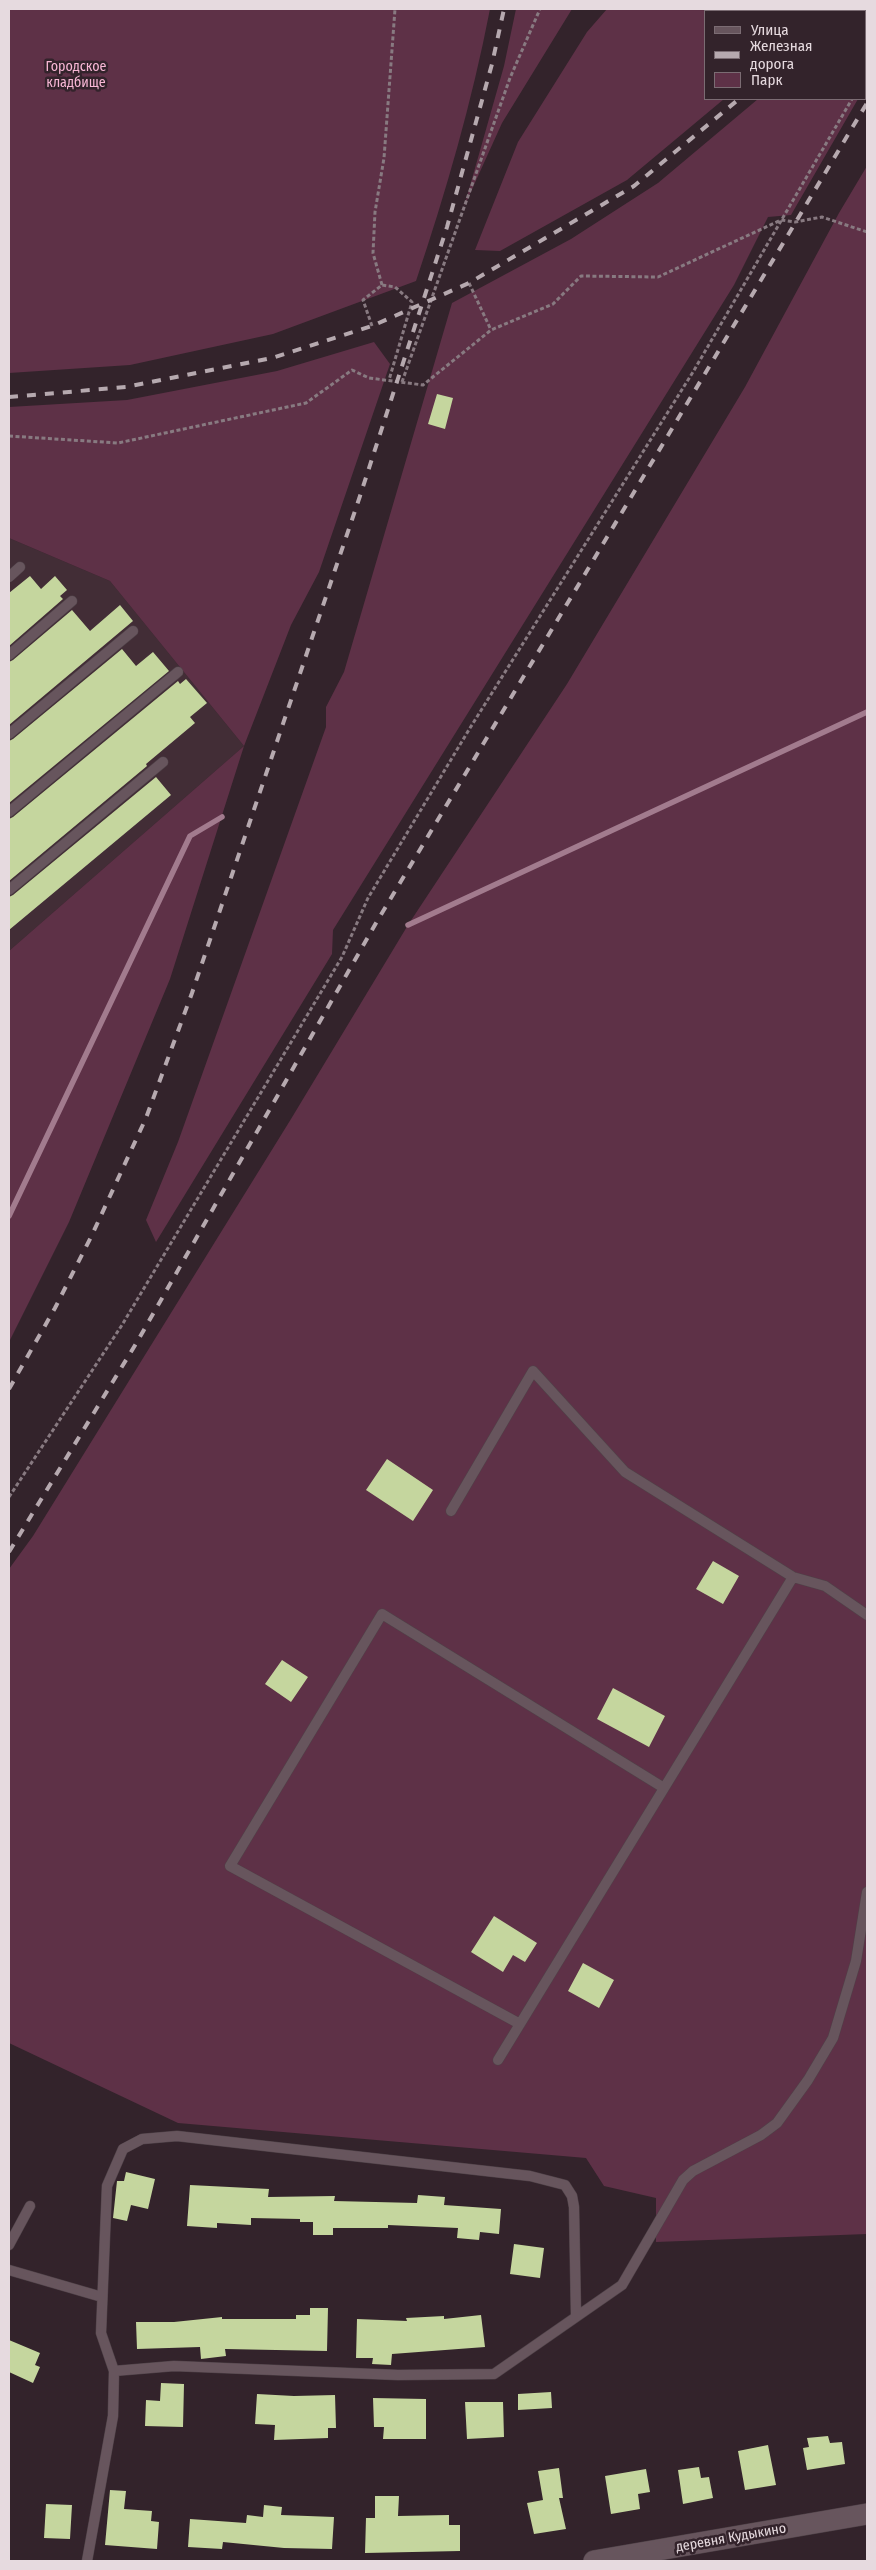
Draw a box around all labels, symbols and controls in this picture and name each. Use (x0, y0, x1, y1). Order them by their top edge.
legend (704, 10, 866, 100)
text: Улица (751, 21, 789, 39)
text: Железная дорога (750, 37, 812, 73)
park label: Городское кладбище (46, 59, 106, 92)
text: Парк (751, 71, 782, 89)
street label: деревня Кудыкино (675, 2520, 787, 2556)

